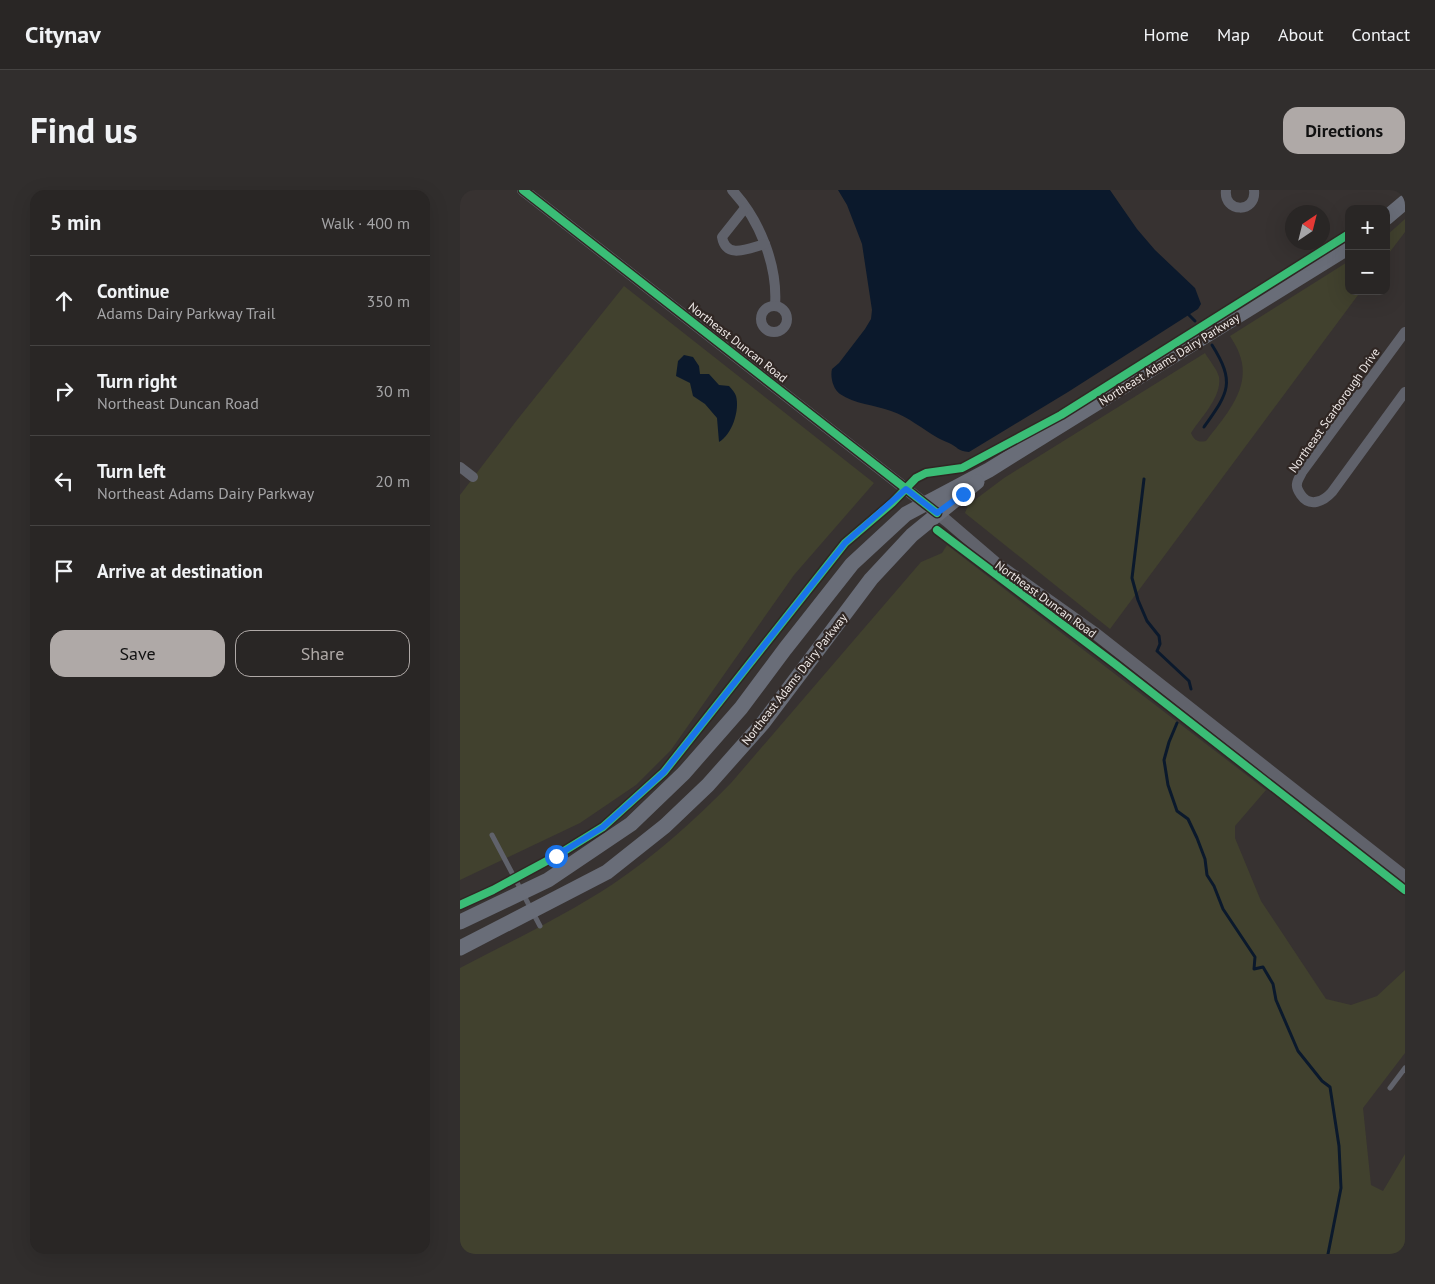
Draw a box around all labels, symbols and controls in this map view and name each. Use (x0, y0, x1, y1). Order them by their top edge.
text: Citynav (25, 19, 101, 50)
text: Home (1143, 23, 1189, 46)
text: Map (1217, 23, 1250, 46)
text: About (1278, 23, 1324, 46)
text: Contact (1352, 23, 1410, 46)
text: Find us (30, 107, 138, 153)
button: Directions (1283, 107, 1405, 154)
north arrow (1285, 205, 1330, 250)
map controls (1345, 205, 1390, 295)
button: + (1345, 205, 1390, 250)
text: 5 min (50, 209, 101, 236)
text: Walk · 400 m (321, 213, 410, 233)
button: − (1345, 250, 1390, 295)
text: Continue (97, 279, 169, 303)
icon: ahead (50, 287, 78, 315)
text: 350 m (367, 291, 410, 311)
street label: Northeast Duncan Road (686, 299, 790, 385)
text: Adams Dairy Parkway Trail (97, 303, 276, 323)
street label: Northeast Adams Dairy Parkway (1096, 309, 1242, 409)
street label: Northeast Scarborough Drive (1285, 345, 1383, 475)
text: Turn right (97, 369, 177, 393)
icon: right (50, 377, 78, 405)
text: 30 m (375, 381, 410, 401)
text: Northeast Duncan Road (97, 393, 259, 413)
text: Turn left (97, 459, 166, 483)
icon: left (50, 467, 78, 495)
text: 20 m (375, 471, 410, 491)
text: Northeast Adams Dairy Parkway (97, 483, 314, 503)
route end (952, 483, 975, 506)
icon: arrive (50, 557, 78, 585)
street label: Northeast Duncan Road (992, 557, 1100, 641)
text: Arrive at destination (97, 559, 263, 583)
street label: Northeast Adams Dairy Parkway (738, 610, 850, 748)
button: Save (50, 630, 225, 677)
button: Share (235, 630, 410, 677)
route start (545, 845, 568, 868)

